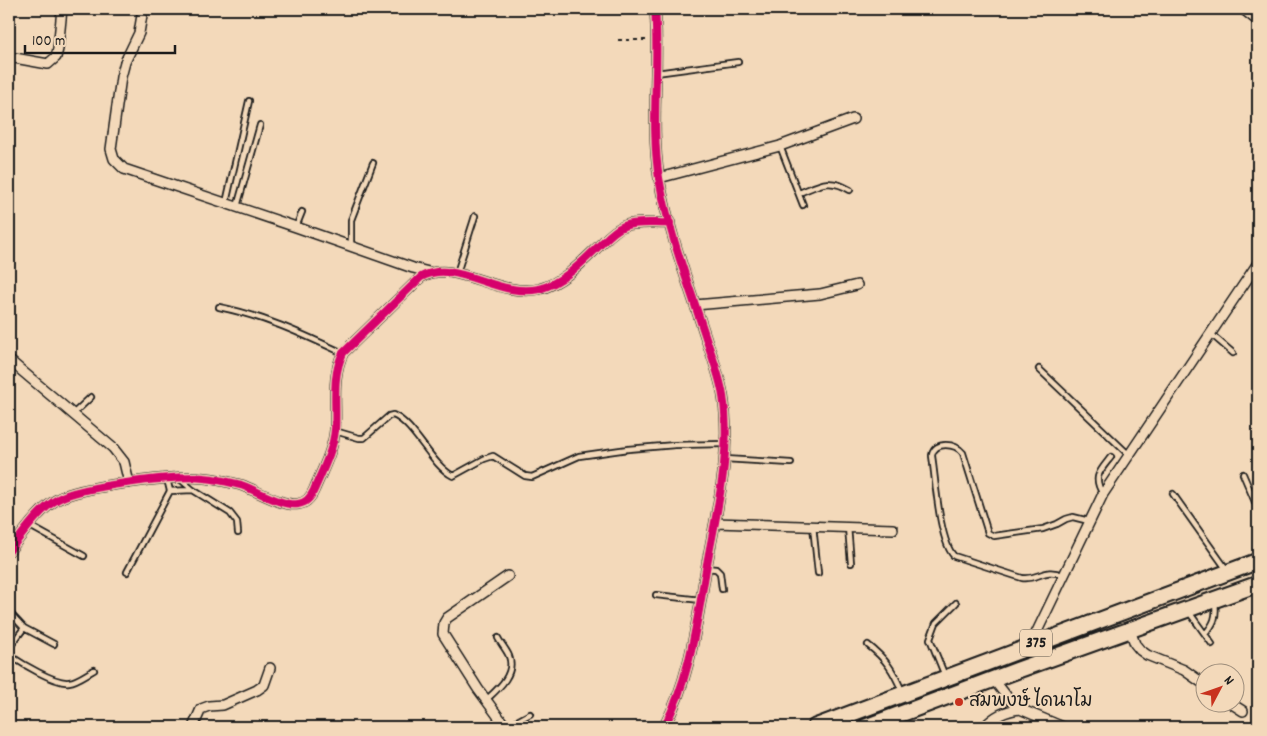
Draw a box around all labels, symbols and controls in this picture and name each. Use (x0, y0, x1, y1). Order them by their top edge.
scale bar (25, 22, 175, 54)
text: 100 m (32, 31, 65, 53)
road number: 375 (1020, 630, 1052, 656)
north arrow (1194, 664, 1244, 714)
text: N (1218, 672, 1238, 690)
place label: สมพงษ์ ไดนาโม (969, 687, 1092, 715)
marker: สมพงษ์ ไดนาโม (953, 696, 965, 708)

